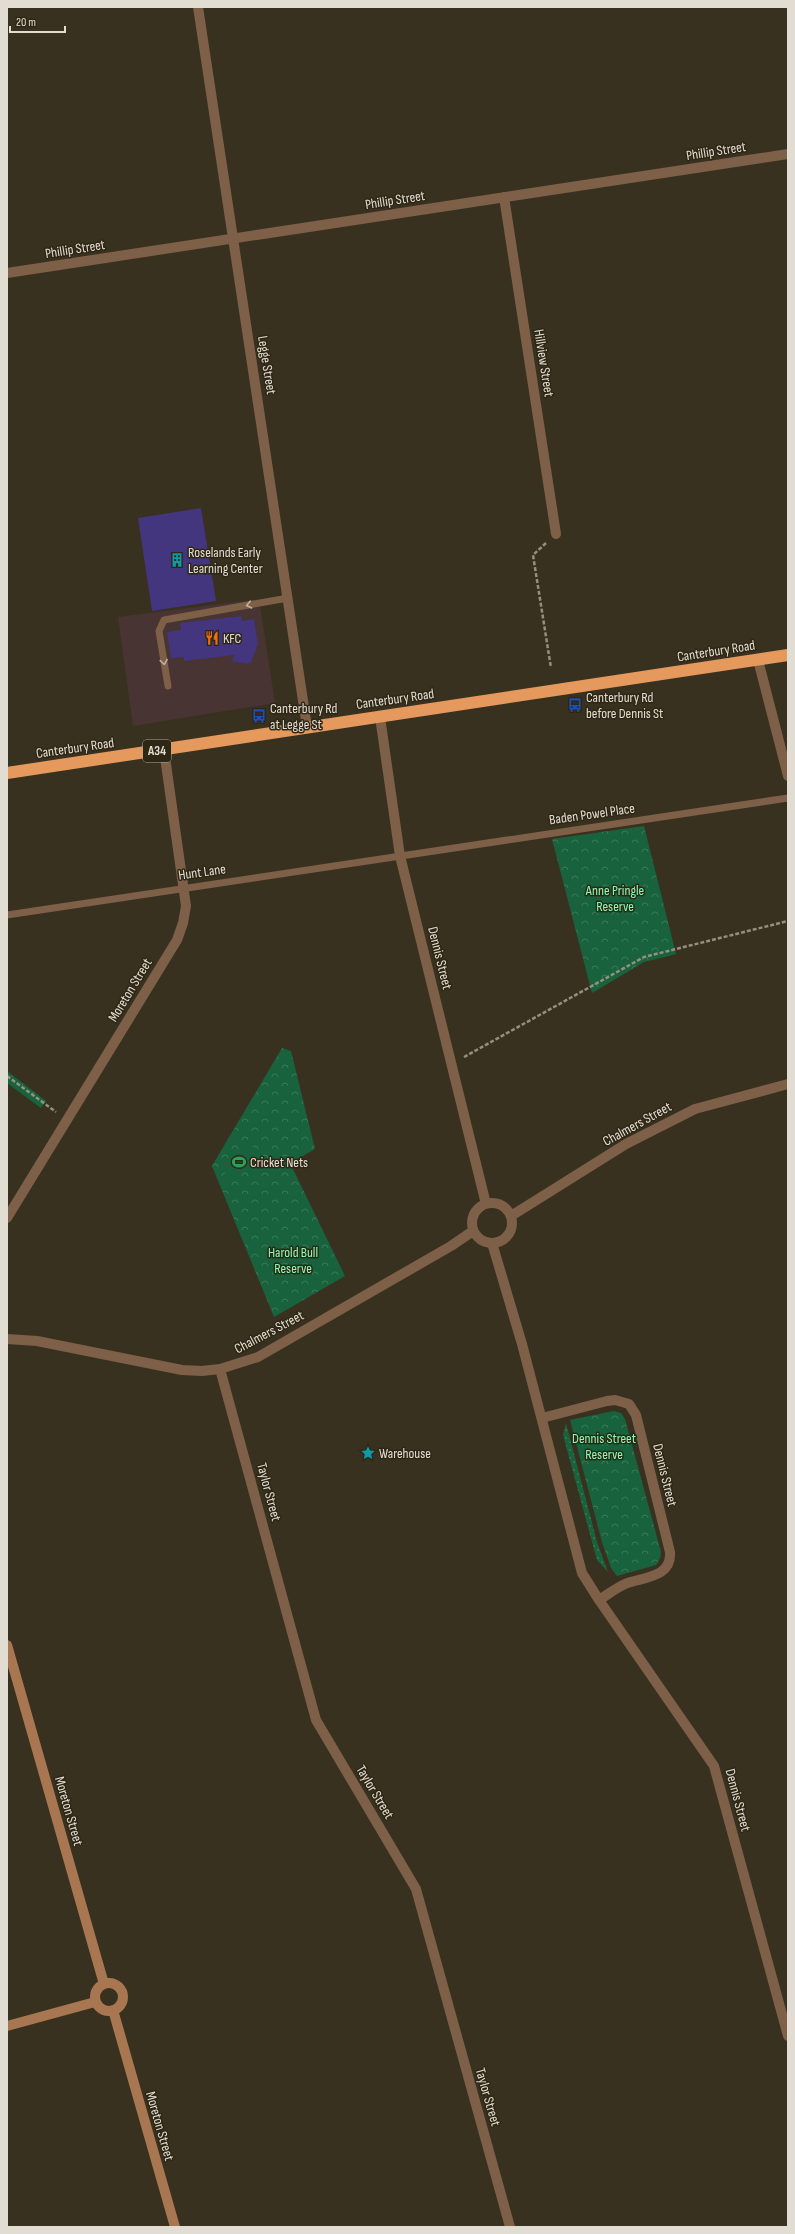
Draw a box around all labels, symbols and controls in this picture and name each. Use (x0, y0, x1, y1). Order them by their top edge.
scale bar (10, 8, 65, 34)
text: 20 m (16, 15, 36, 30)
street label: Phillip Street (685, 138, 747, 164)
street label: Phillip Street (364, 187, 426, 213)
street label: Phillip Street (44, 236, 106, 262)
street label: Hillview Street (530, 328, 558, 398)
street label: Legge Street (254, 334, 280, 396)
place label: Roselands Early Learning Center (188, 544, 263, 577)
building icon: Roselands Early Learning Center (169, 552, 185, 568)
one-way arrow (246, 600, 253, 608)
restaurant icon: KFC (204, 630, 220, 646)
place label: KFC (223, 630, 242, 647)
street label: Canterbury Road (676, 636, 756, 666)
one-way arrow (159, 659, 168, 665)
street label: Canterbury Road (355, 685, 435, 713)
place label: Canterbury Rd before Dennis St (586, 689, 663, 722)
bus stop icon: Canterbury Rd before Dennis St (567, 697, 583, 713)
place label: Canterbury Rd at Legge St (270, 700, 338, 733)
bus stop icon: Canterbury Rd at Legge St (251, 708, 267, 724)
street label: Canterbury Road (35, 734, 115, 762)
road number: A34 (143, 740, 171, 762)
street label: Baden Powel Place (548, 800, 636, 828)
street label: Hunt Lane (177, 860, 227, 884)
park label: Anne Pringle Reserve (585, 882, 644, 915)
street label: Dennis Street (424, 925, 456, 991)
street label: Moreton Street (104, 955, 156, 1025)
street label: Chalmers Street (600, 1098, 674, 1150)
sports icon: Cricket Nets (231, 1154, 247, 1170)
place label: Cricket Nets (250, 1154, 308, 1171)
park label: Harold Bull Reserve (268, 1244, 318, 1277)
street label: Chalmers Street (231, 1307, 307, 1357)
park label: Dennis Street Reserve (572, 1430, 636, 1463)
street label: Dennis Street (649, 1442, 681, 1508)
place icon: Warehouse (360, 1445, 376, 1461)
place label: Warehouse (379, 1445, 431, 1462)
street label: Taylor Street (253, 1461, 285, 1523)
street label: Taylor Street (352, 1762, 398, 1822)
street label: Dennis Street (722, 1767, 754, 1833)
street label: Moreton Street (51, 1774, 87, 1848)
street label: Taylor Street (472, 2066, 504, 2128)
street label: Moreton Street (142, 2089, 178, 2163)

